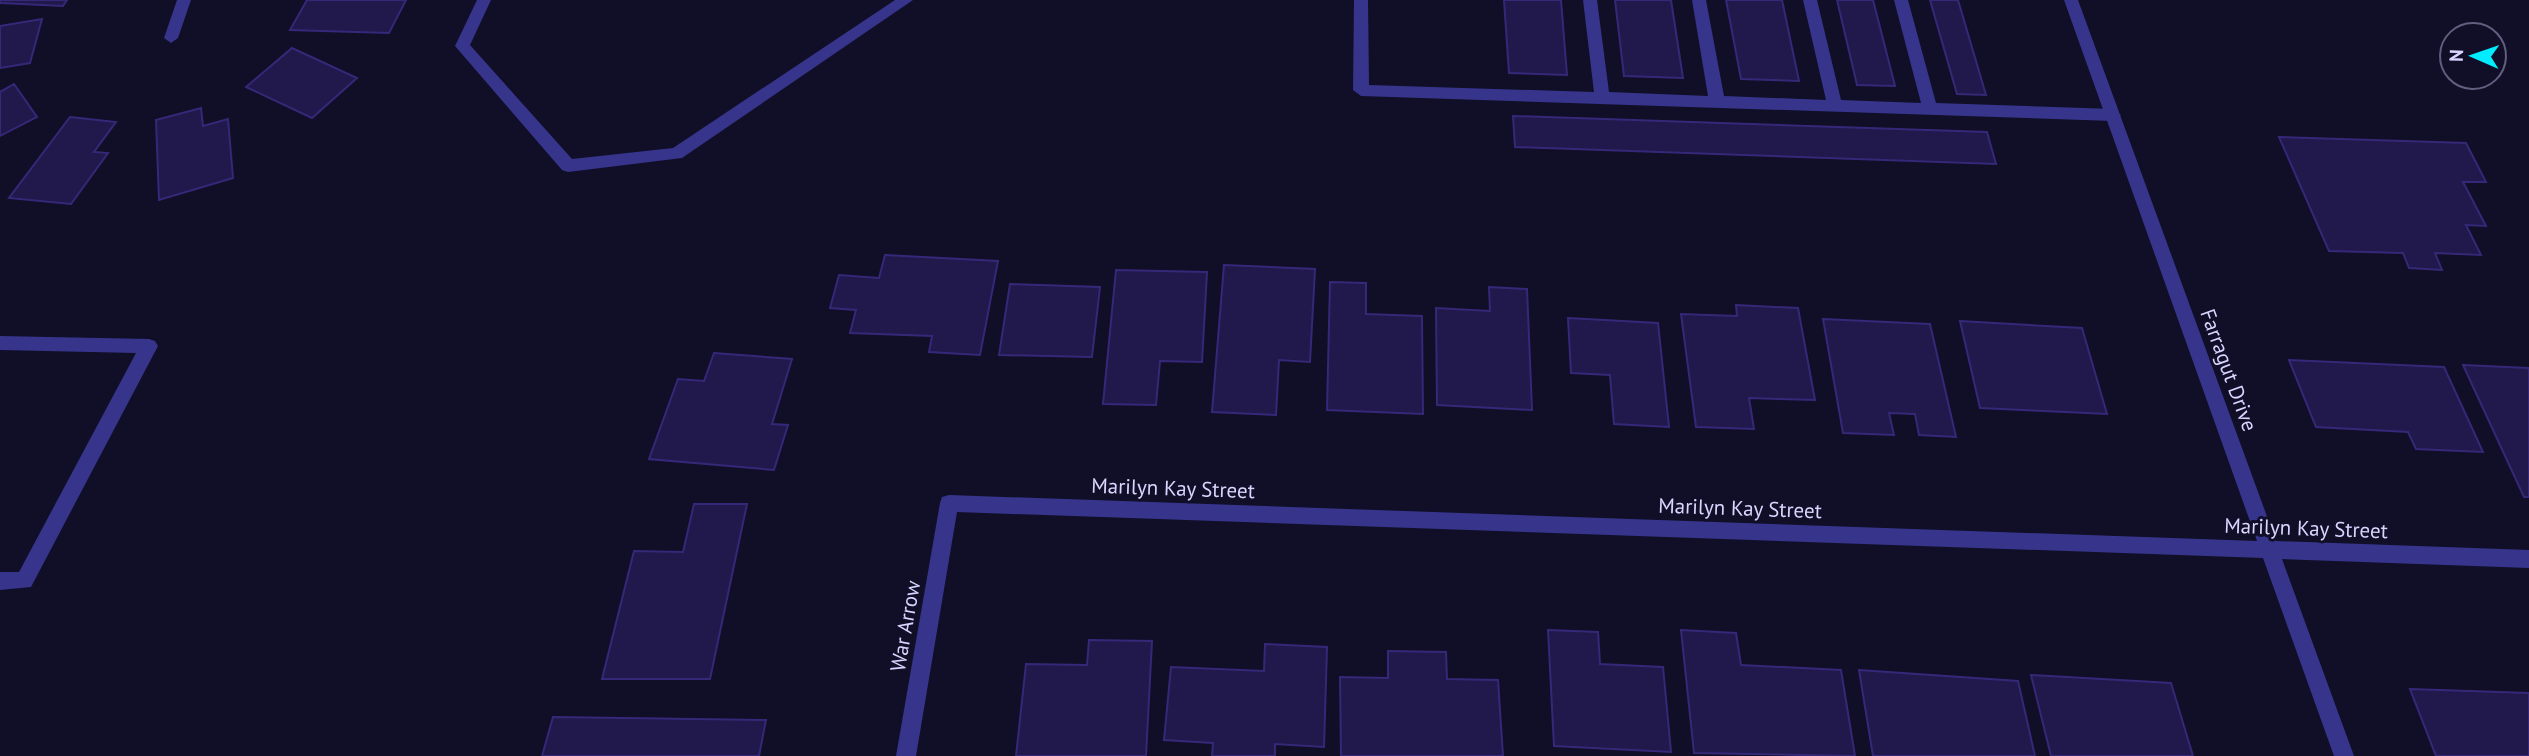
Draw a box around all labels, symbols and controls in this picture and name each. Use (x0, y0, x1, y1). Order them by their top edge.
north arrow (2438, 21, 2508, 91)
text: N (2444, 49, 2468, 62)
street label: Farragut Drive (2194, 305, 2264, 435)
street label: Marilyn Kay Street (1091, 472, 1255, 504)
street label: Marilyn Kay Street (1658, 492, 1822, 524)
street label: Marilyn Kay Street (2224, 512, 2388, 544)
street label: War Arrow (884, 578, 926, 674)

